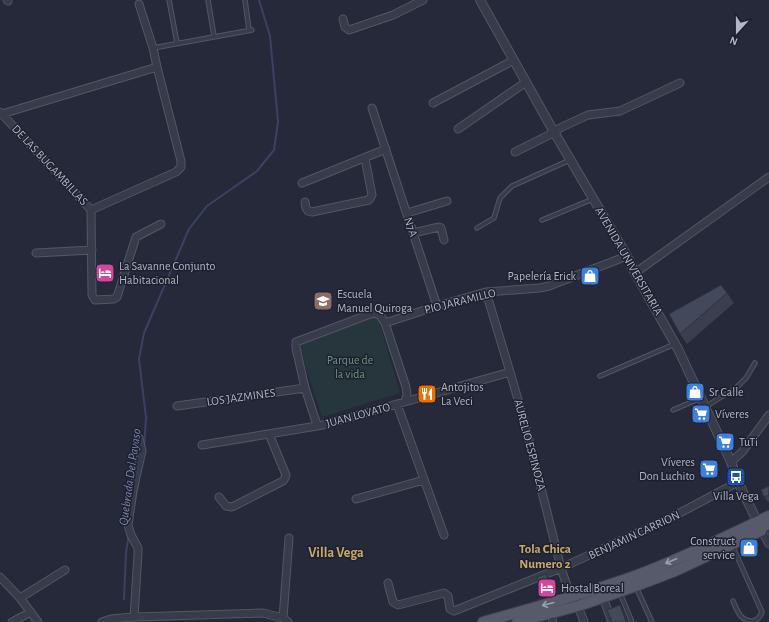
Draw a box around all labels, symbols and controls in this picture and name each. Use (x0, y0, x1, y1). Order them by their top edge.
north arrow (717, 12, 757, 52)
text: N (728, 34, 739, 47)
street label: DE LAS BUGAMBILLAS (10, 123, 90, 208)
street label: AVENIDA UNIVERSITARIA (593, 205, 665, 317)
street label: N7A (402, 216, 420, 238)
place label: La Savanne Conjunto Habitacional (119, 260, 215, 286)
hotel icon: La Savanne Conjunto Habitacional (94, 262, 116, 284)
shop icon: Papelería Erick (579, 265, 601, 287)
place label: Papelería Erick (508, 270, 577, 282)
street label: PIO JARAMILLO (423, 286, 497, 316)
place label: Escuela Manuel Quiroga (337, 288, 413, 315)
school or university icon: Escuela Manuel Quiroga (312, 290, 334, 312)
park label: Parque de la vida (327, 354, 373, 380)
place label: Antojitos La Veci (441, 381, 484, 407)
shop icon: Sr Calle (684, 381, 706, 403)
restaurant icon: Antojitos La Veci (416, 383, 438, 405)
street label: LOS JAZMINES (206, 386, 276, 408)
place label: Sr Calle (709, 386, 744, 398)
street label: AURELIO ESPINOZA (512, 398, 548, 492)
street label: JUAN LOVATO (325, 401, 392, 429)
supermarket icon: Víveres (690, 403, 712, 425)
place label: Víveres (715, 408, 749, 420)
water label: Quebrada Del Payaso (117, 428, 144, 527)
supermarket icon: TuTi (714, 431, 736, 453)
place label: TuTi (739, 436, 758, 448)
place label: Víveres Don Luchito (639, 456, 695, 482)
supermarket icon: Víveres Don Luchito (698, 458, 720, 480)
bus stop icon: Villa Vega (725, 466, 747, 488)
place label: Villa Vega (713, 490, 759, 502)
street label: BENJAMIN CARRION (586, 509, 682, 561)
place label: Construct service (690, 535, 735, 561)
shop icon: Construct service (738, 537, 760, 559)
district label: Tola Chica Numero 2 (519, 543, 571, 571)
district label: Villa Vega (308, 546, 364, 560)
one-way arrow (665, 558, 677, 565)
hotel icon: Hostal Boreal (536, 577, 558, 599)
place label: Hostal Boreal (561, 582, 624, 594)
one-way arrow (542, 601, 555, 608)

